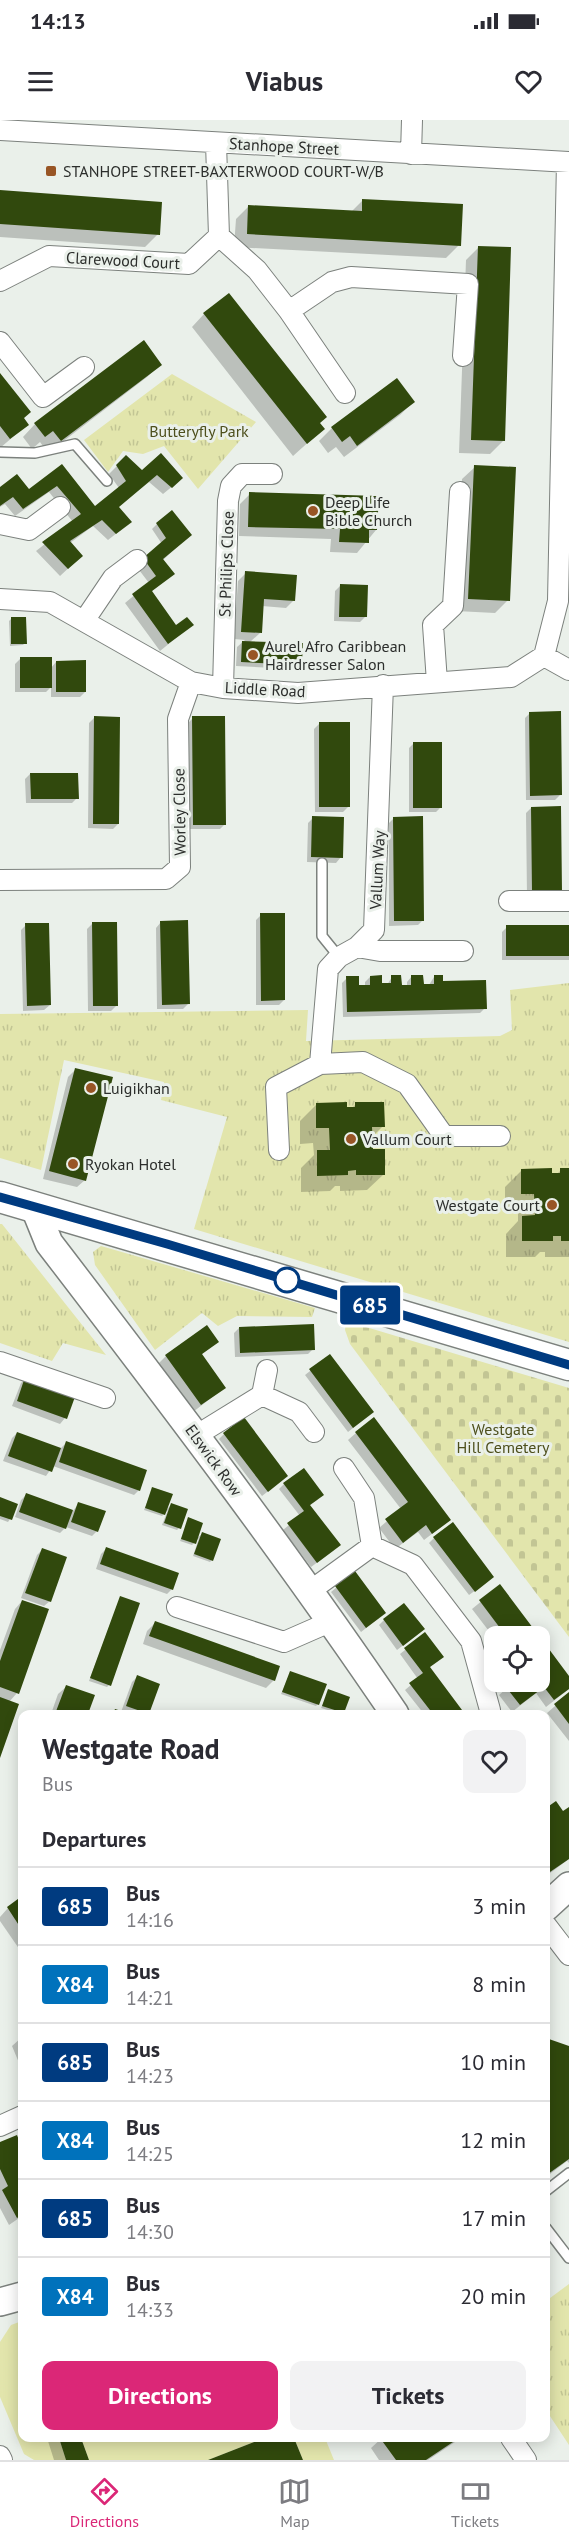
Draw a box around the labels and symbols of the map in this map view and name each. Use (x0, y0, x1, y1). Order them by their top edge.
street label: Stanhope Street (229, 133, 340, 159)
place label: STANHOPE STREET-BAXTERWOOD COURT-W/B (63, 161, 384, 181)
marker: STANHOPE STREET-BAXTERWOOD COURT-W/B (44, 164, 58, 178)
street label: Clarewood Court (66, 247, 181, 273)
park label: Butteryfly Park (149, 421, 249, 441)
place label: Deep Life Bible Church (325, 492, 412, 530)
marker: Deep Life Bible Church (306, 504, 320, 518)
street label: St Philips Close (214, 511, 238, 617)
place label: Aurel Afro Caribbean Hairdresser Salon (265, 636, 406, 674)
marker: Aurel Afro Caribbean Hairdresser Salon (246, 648, 260, 662)
street label: Liddle Road (224, 677, 306, 701)
street label: Worley Close (168, 768, 190, 856)
street label: Vallum Way (365, 829, 389, 911)
place label: Luigikhan (103, 1078, 170, 1098)
marker: Luigikhan (84, 1081, 98, 1095)
place label: Vallum Court (362, 1129, 452, 1149)
marker: Vallum Court (344, 1132, 358, 1146)
place label: Ryokan Hotel (85, 1154, 176, 1174)
marker: Ryokan Hotel (66, 1157, 80, 1171)
place label: Westgate Court (436, 1195, 541, 1215)
marker: Westgate Court (545, 1198, 559, 1212)
unlabelled marker (274, 1267, 300, 1293)
line badge: 685 (336, 1286, 404, 1324)
park label: Westgate Hill Cemetery (457, 1419, 550, 1457)
street label: Elswick Row (181, 1420, 247, 1500)

